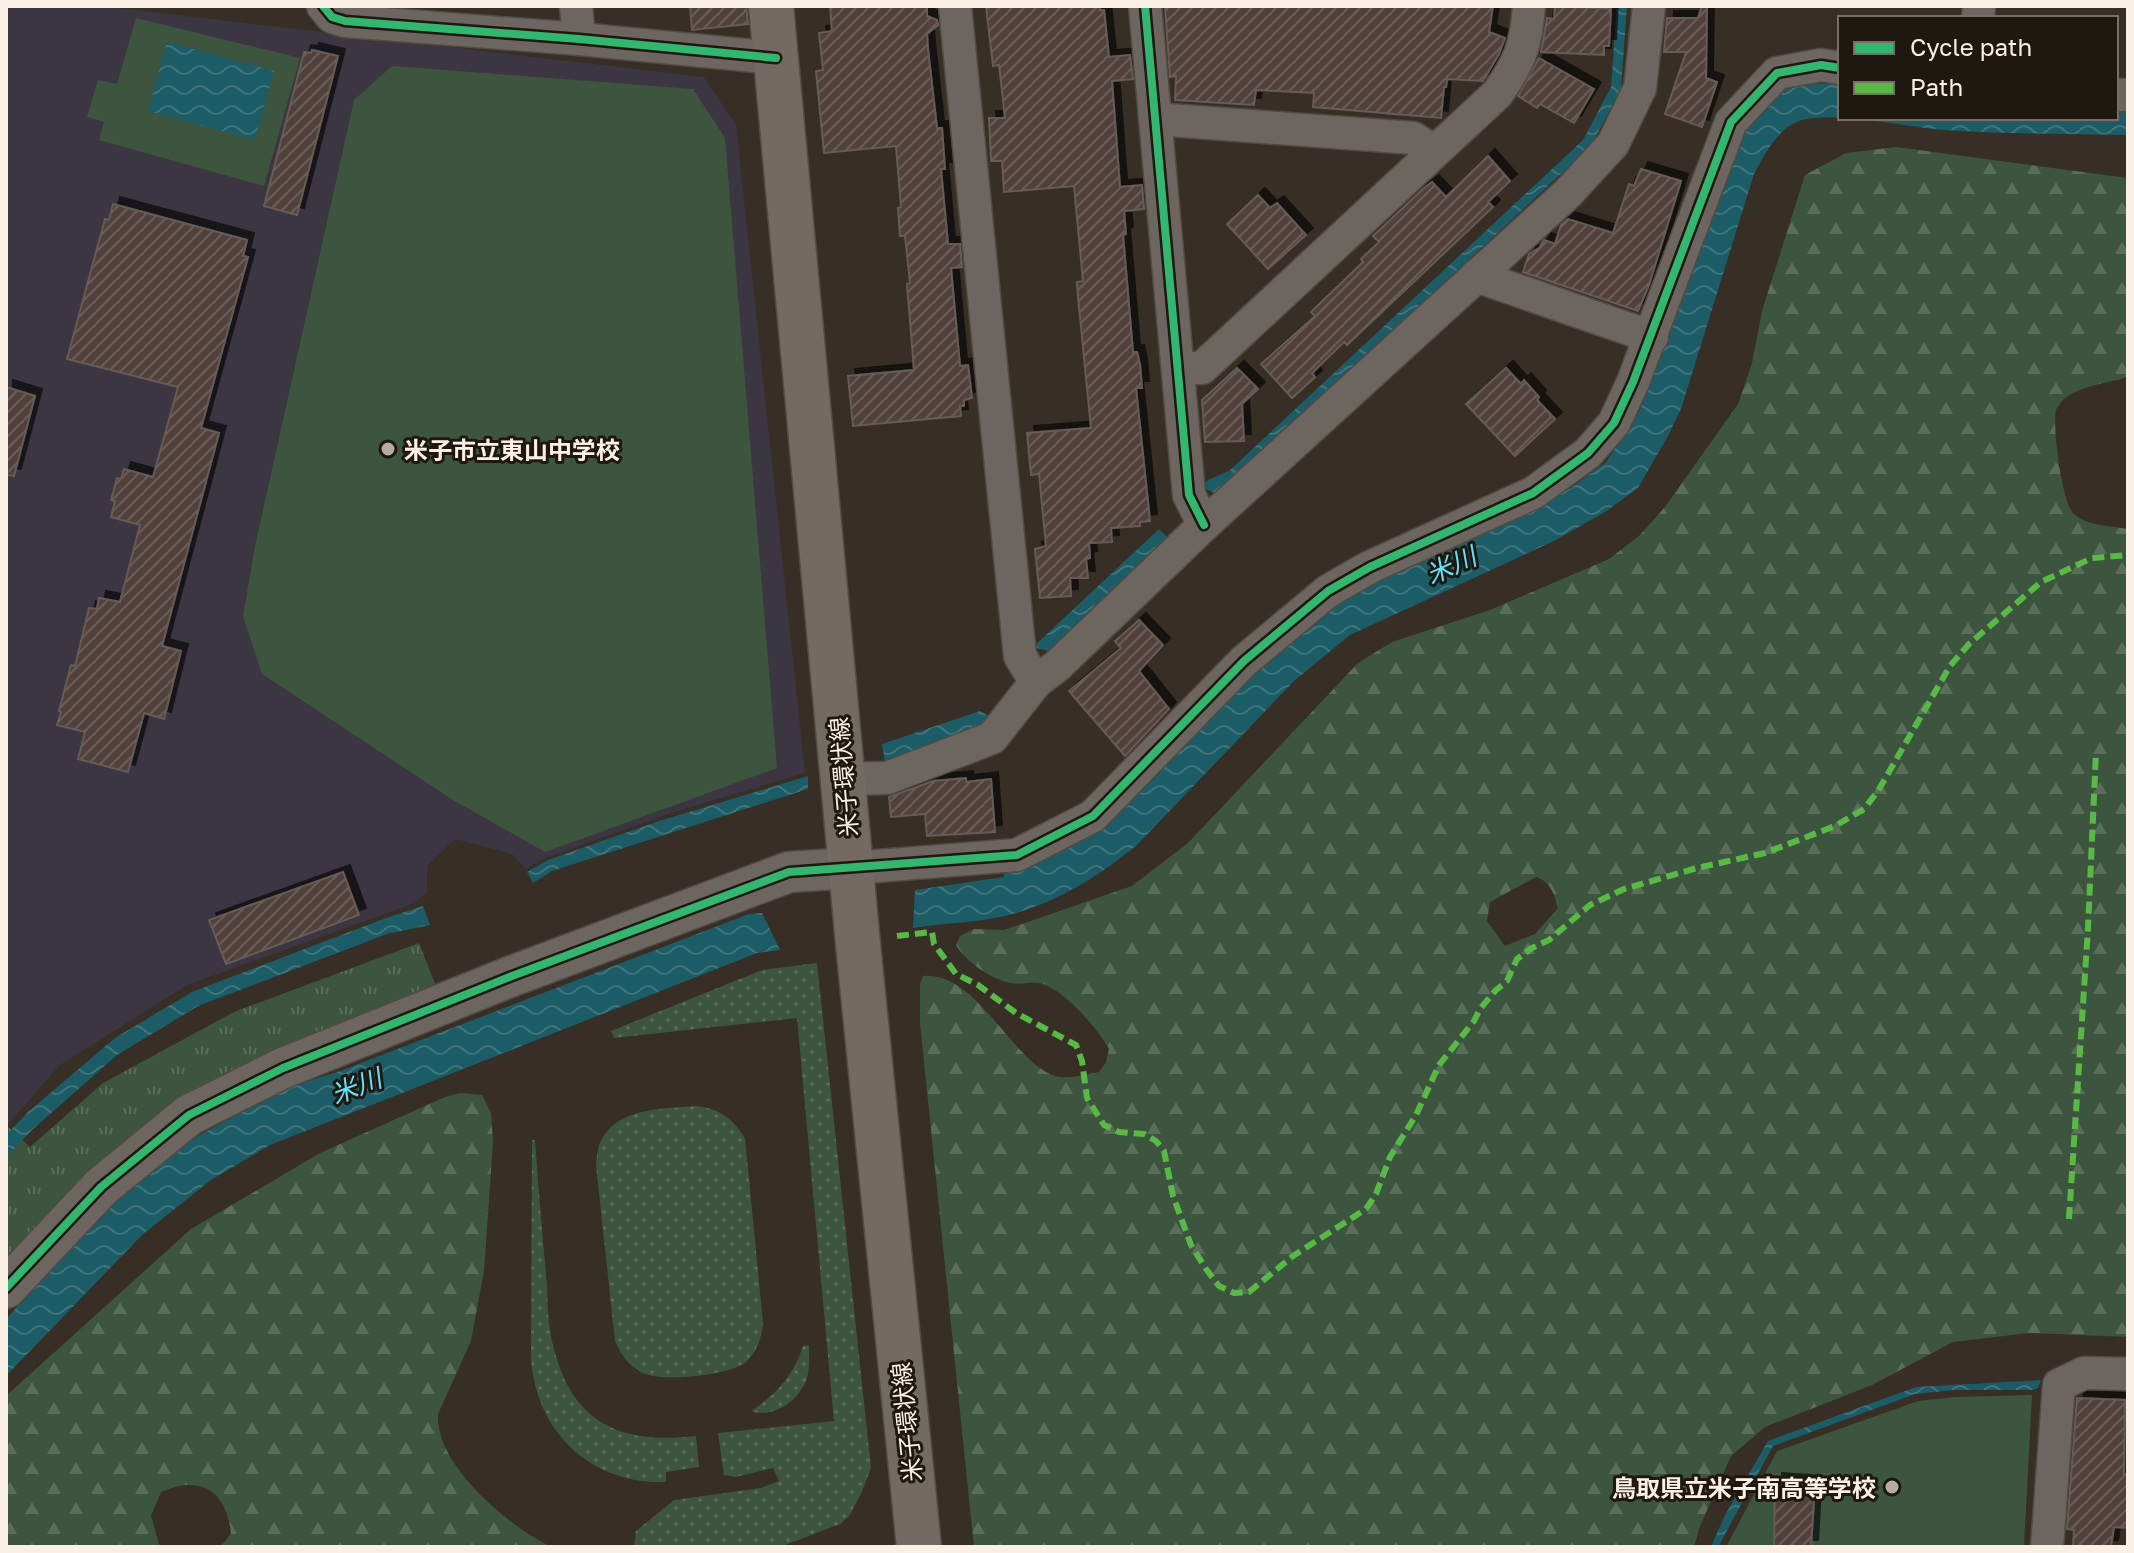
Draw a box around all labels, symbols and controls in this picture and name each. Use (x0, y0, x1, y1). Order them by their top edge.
legend (1838, 16, 2118, 120)
text: Cycle path (1910, 32, 2032, 61)
text: Path (1910, 72, 1963, 101)
place label: 米子市立東山中学校 (404, 435, 620, 464)
marker: 米子市立東山中学校 (379, 440, 397, 458)
water label: 米川 (1421, 539, 1484, 590)
street label: 米子環状線 (823, 716, 863, 838)
water label: 米川 (326, 1061, 389, 1110)
street label: 米子環状線 (885, 1361, 927, 1483)
place label: 鳥取県立米子南高等学校 (1612, 1473, 1876, 1502)
marker: 鳥取県立米子南高等学校 (1883, 1478, 1901, 1496)

